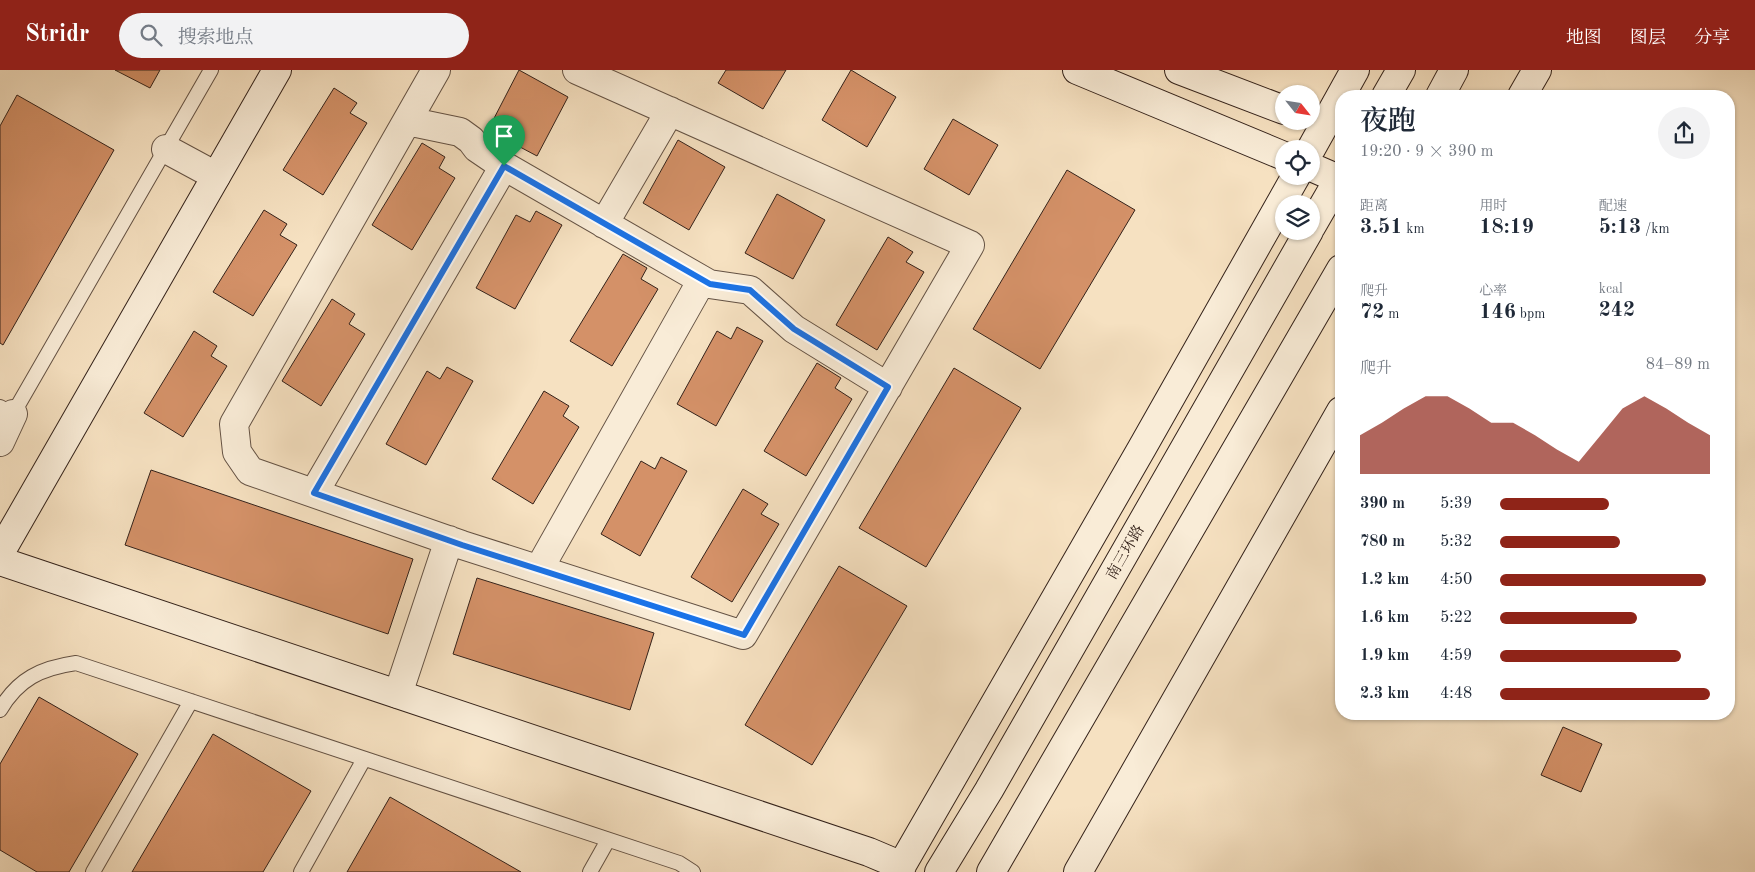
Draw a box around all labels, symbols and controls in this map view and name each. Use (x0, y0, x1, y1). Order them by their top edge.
search box (119, 13, 469, 58)
icon: search (137, 21, 165, 49)
text: Stridr (25, 23, 89, 47)
text: 搜索地点 (177, 29, 253, 48)
text: 地图 (1566, 29, 1602, 47)
text: 图层 (1630, 29, 1666, 47)
text: 分享 (1694, 29, 1730, 47)
north arrow (1275, 85, 1320, 130)
map controls (1275, 85, 1320, 240)
button: share (1658, 107, 1710, 159)
text: 夜跑 (1360, 109, 1416, 137)
pin (483, 115, 525, 166)
icon: arrive (490, 122, 518, 150)
button: locate (1275, 140, 1320, 185)
text: 19:20 · 9 × 390 m (1360, 144, 1493, 160)
button: layers (1275, 195, 1320, 240)
text: 距离 (1360, 199, 1388, 213)
text: 用时 (1479, 199, 1507, 213)
text: 配速 (1599, 199, 1627, 213)
text: 3.51 (1360, 217, 1402, 238)
text: 18:19 (1479, 217, 1534, 238)
text: 5:13 (1599, 217, 1641, 238)
text: km (1402, 222, 1425, 236)
text: /km (1641, 222, 1670, 236)
text: kcal (1599, 282, 1623, 296)
text: 爬升 (1360, 284, 1388, 298)
text: 心率 (1479, 284, 1507, 298)
text: 242 (1599, 300, 1635, 321)
text: 72 (1360, 302, 1384, 323)
text: 146 (1479, 302, 1516, 323)
text: m (1384, 307, 1399, 321)
text: bpm (1516, 307, 1545, 321)
text: 84–89 m (1646, 357, 1710, 373)
text: 爬升 (1360, 361, 1392, 377)
text: 390 m (1360, 496, 1405, 512)
text: 5:39 (1440, 496, 1472, 512)
street label: 南三环路 (1103, 522, 1148, 582)
text: 780 m (1360, 534, 1405, 550)
text: 5:32 (1440, 534, 1472, 550)
text: 1.2 km (1360, 572, 1409, 588)
text: 4:50 (1440, 572, 1472, 588)
text: 1.6 km (1360, 610, 1409, 626)
text: 5:22 (1440, 610, 1472, 626)
text: 1.9 km (1360, 648, 1409, 664)
text: 4:59 (1440, 648, 1472, 664)
text: 2.3 km (1360, 686, 1409, 702)
text: 4:48 (1440, 686, 1472, 702)

